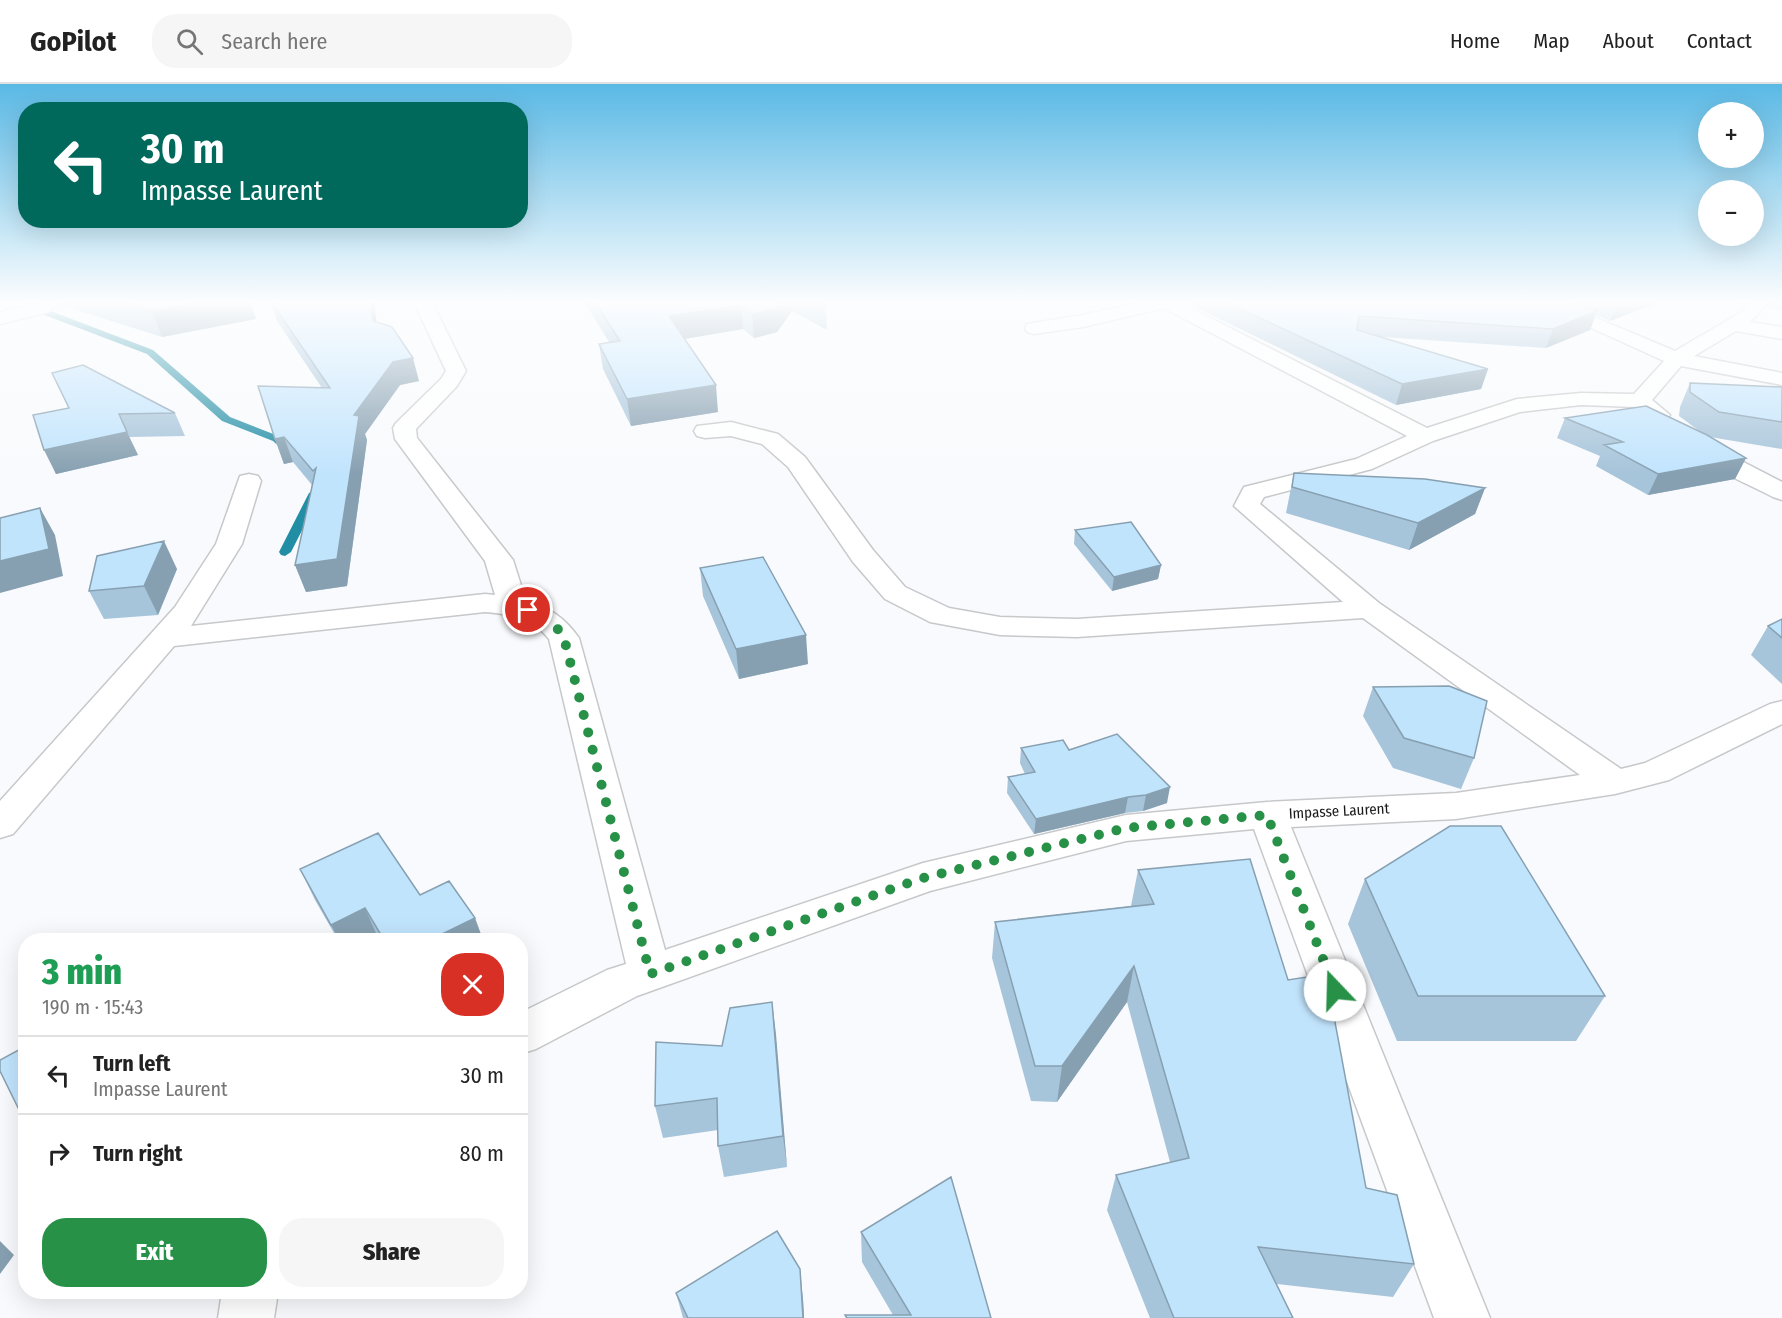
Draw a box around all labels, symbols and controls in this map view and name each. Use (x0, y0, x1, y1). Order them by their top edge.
search box (152, 14, 572, 68)
text: GoPilot (30, 25, 116, 58)
icon: search (173, 25, 206, 58)
text: Search here (221, 28, 327, 55)
text: Home (1450, 28, 1500, 54)
text: Map (1533, 28, 1570, 54)
text: About (1603, 28, 1654, 54)
text: Contact (1687, 28, 1752, 54)
map controls (1698, 102, 1764, 246)
button: + (1698, 102, 1764, 168)
text: 30 m (141, 124, 225, 174)
icon: left (42, 126, 120, 204)
text: Impasse Laurent (141, 175, 323, 207)
button: − (1698, 180, 1764, 246)
pin (502, 584, 553, 635)
icon: arrive (511, 593, 544, 626)
street label: Impasse Laurent (1288, 799, 1390, 823)
text: 3 min (42, 950, 122, 994)
button: close (441, 953, 504, 1016)
position arrow (1303, 958, 1367, 1022)
text: 190 m · 15:43 (42, 995, 143, 1019)
text: Turn left (93, 1050, 171, 1077)
icon: left (42, 1059, 75, 1092)
text: 30 m (461, 1062, 504, 1089)
text: Impasse Laurent (93, 1077, 228, 1101)
icon: right (42, 1137, 75, 1170)
text: Turn right (93, 1140, 182, 1167)
text: 80 m (459, 1140, 504, 1167)
button: Exit (42, 1218, 267, 1287)
button: Share (279, 1218, 504, 1287)

